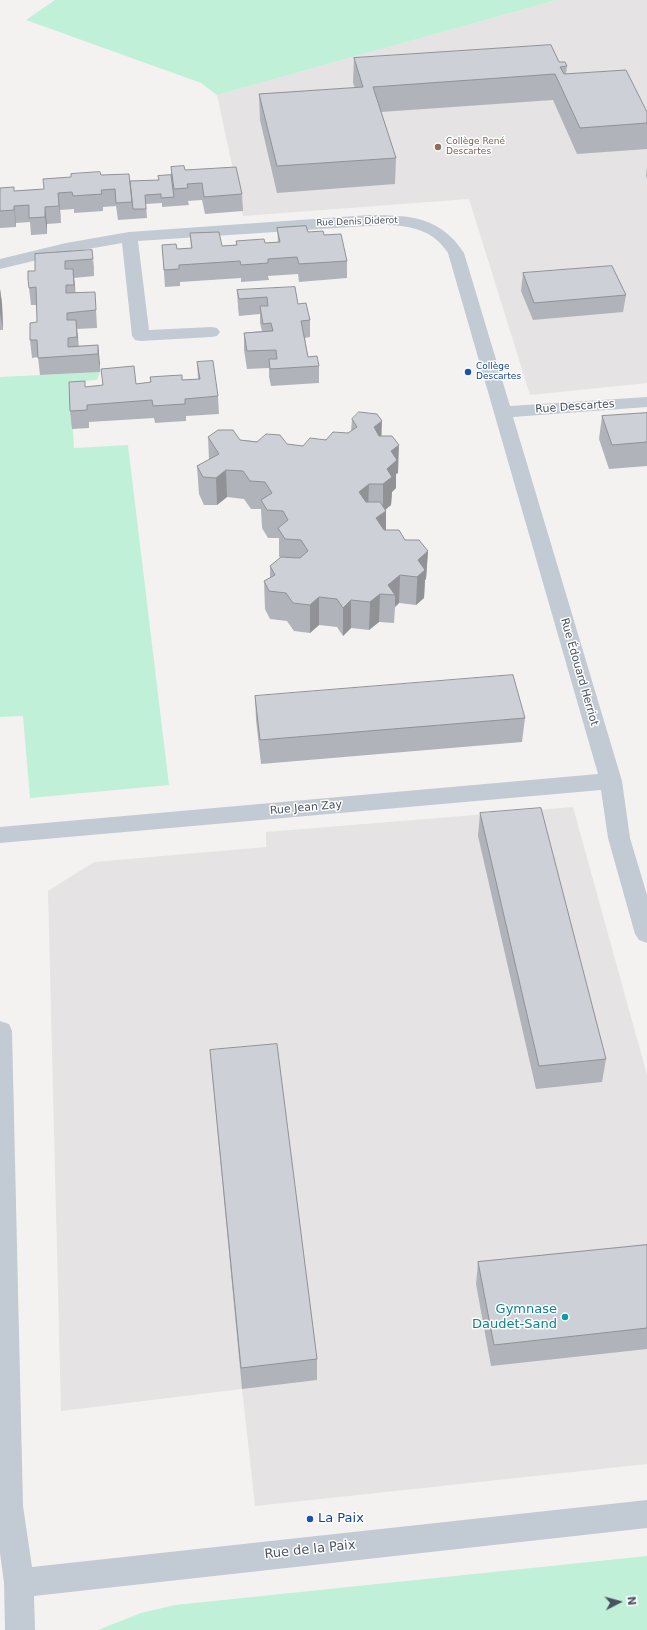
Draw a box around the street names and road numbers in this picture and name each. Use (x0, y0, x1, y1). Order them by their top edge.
street label: Rue Denis Diderot (316, 215, 398, 229)
street label: Rue Descartes (535, 398, 615, 416)
street label: Rue Édouard Herriot (557, 617, 601, 727)
street label: Rue Jean Zay (269, 798, 343, 818)
street label: Rue de la Paix (264, 1537, 356, 1563)

